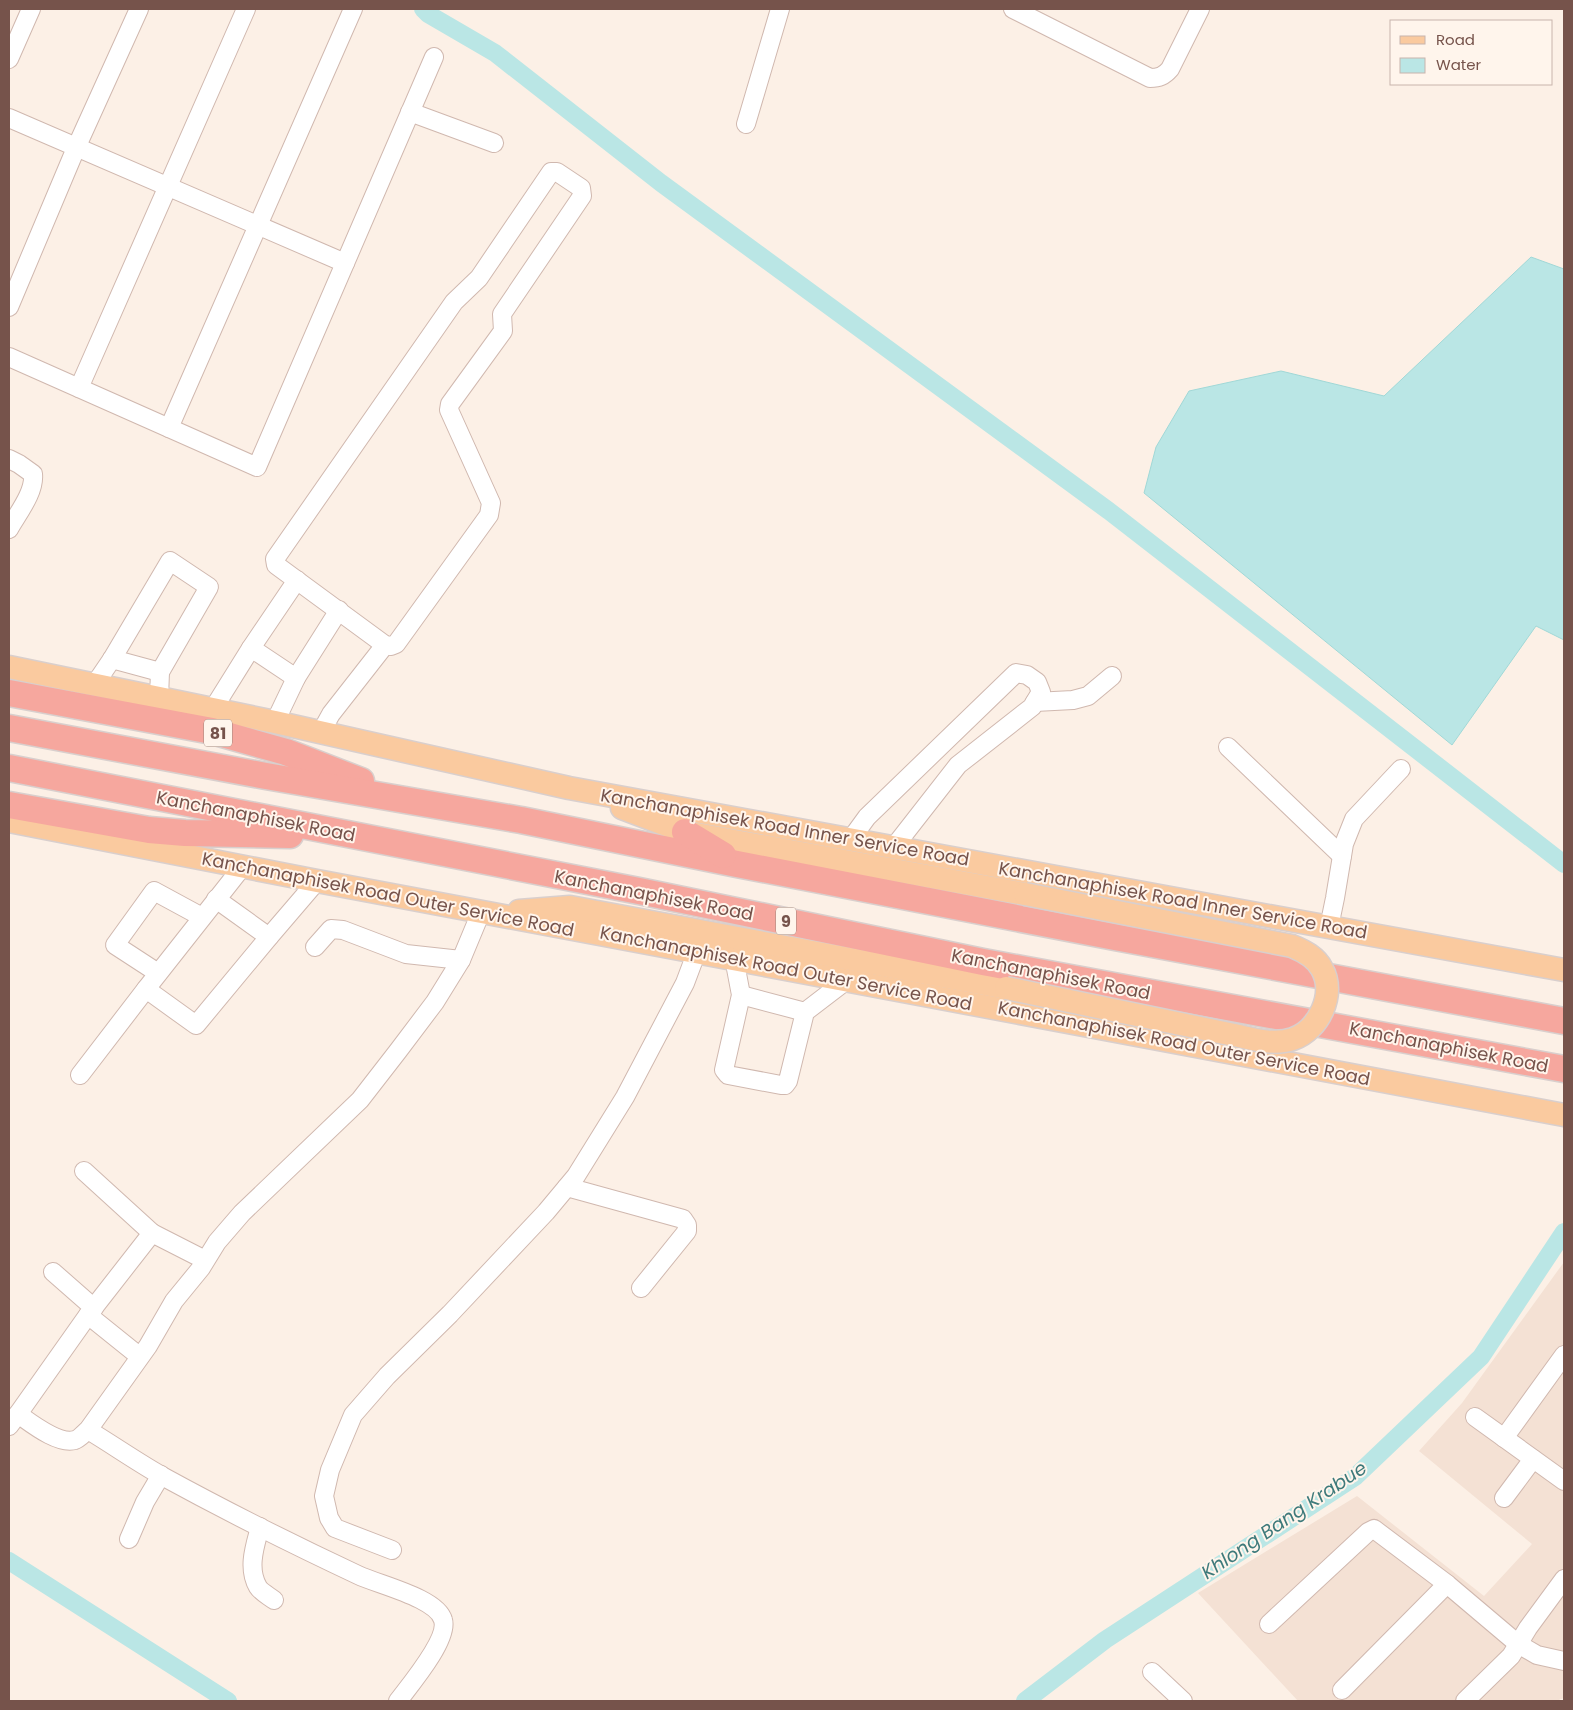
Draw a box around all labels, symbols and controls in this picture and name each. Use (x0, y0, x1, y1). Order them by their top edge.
legend (1390, 20, 1553, 85)
text: Road (1436, 29, 1475, 50)
text: Water (1436, 54, 1482, 75)
road number: 81 (204, 720, 232, 746)
street label: Kanchanaphisek Road Inner Service Road (599, 782, 971, 872)
street label: Kanchanaphisek Road (154, 784, 358, 848)
street label: Kanchanaphisek Road Outer Service Road (200, 846, 576, 942)
street label: Kanchanaphisek Road Inner Service Road (997, 855, 1369, 945)
street label: Kanchanaphisek Road (552, 863, 756, 927)
road number: 9 (776, 908, 796, 934)
street label: Kanchanaphisek Road Outer Service Road (598, 920, 974, 1016)
street label: Kanchanaphisek Road (949, 942, 1153, 1006)
street label: Kanchanaphisek Road Outer Service Road (996, 995, 1372, 1091)
street label: Kanchanaphisek Road (1347, 1015, 1551, 1079)
water label: Khlong Bang Krabue (1196, 1454, 1372, 1586)

